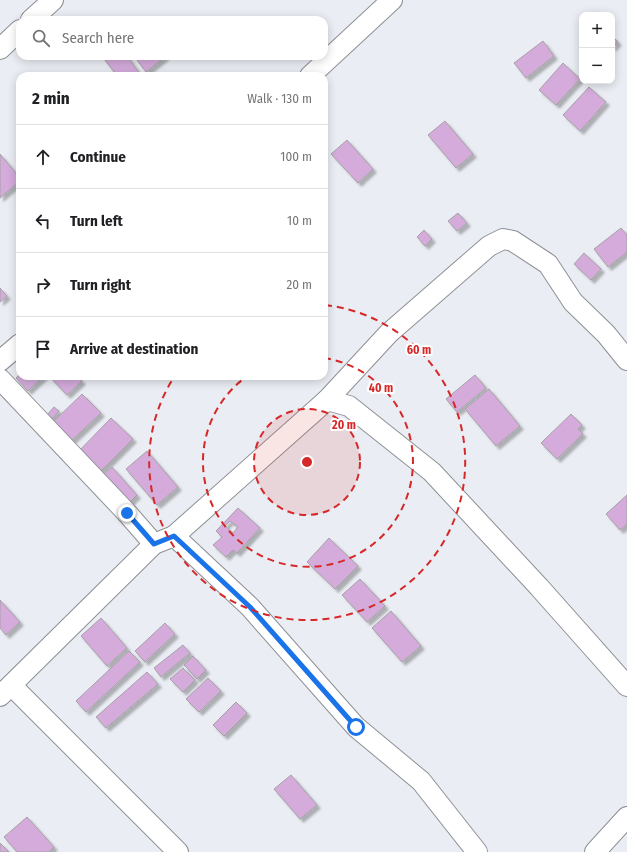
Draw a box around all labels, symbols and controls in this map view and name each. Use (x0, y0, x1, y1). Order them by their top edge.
map controls (579, 12, 615, 84)
button: + (579, 12, 615, 48)
search box (16, 16, 328, 60)
icon: search (30, 27, 52, 49)
text: Search here (62, 29, 134, 47)
button: − (579, 48, 615, 84)
text: 2 min (32, 88, 70, 109)
text: Walk · 130 m (247, 91, 312, 106)
icon: ahead (32, 146, 54, 168)
text: Continue (70, 148, 126, 166)
text: 100 m (280, 149, 312, 164)
icon: left (32, 210, 54, 232)
text: Turn left (70, 212, 123, 230)
text: 10 m (287, 213, 312, 228)
icon: right (32, 274, 54, 296)
text: Turn right (70, 276, 131, 294)
text: 20 m (286, 277, 312, 292)
icon: arrive (32, 338, 54, 360)
text: Arrive at destination (70, 340, 198, 358)
text: 60 m (407, 343, 431, 357)
text: 40 m (369, 381, 393, 395)
text: 20 m (331, 418, 356, 432)
centre of rings (300, 455, 314, 469)
route end (118, 504, 136, 522)
route start (347, 718, 365, 736)

